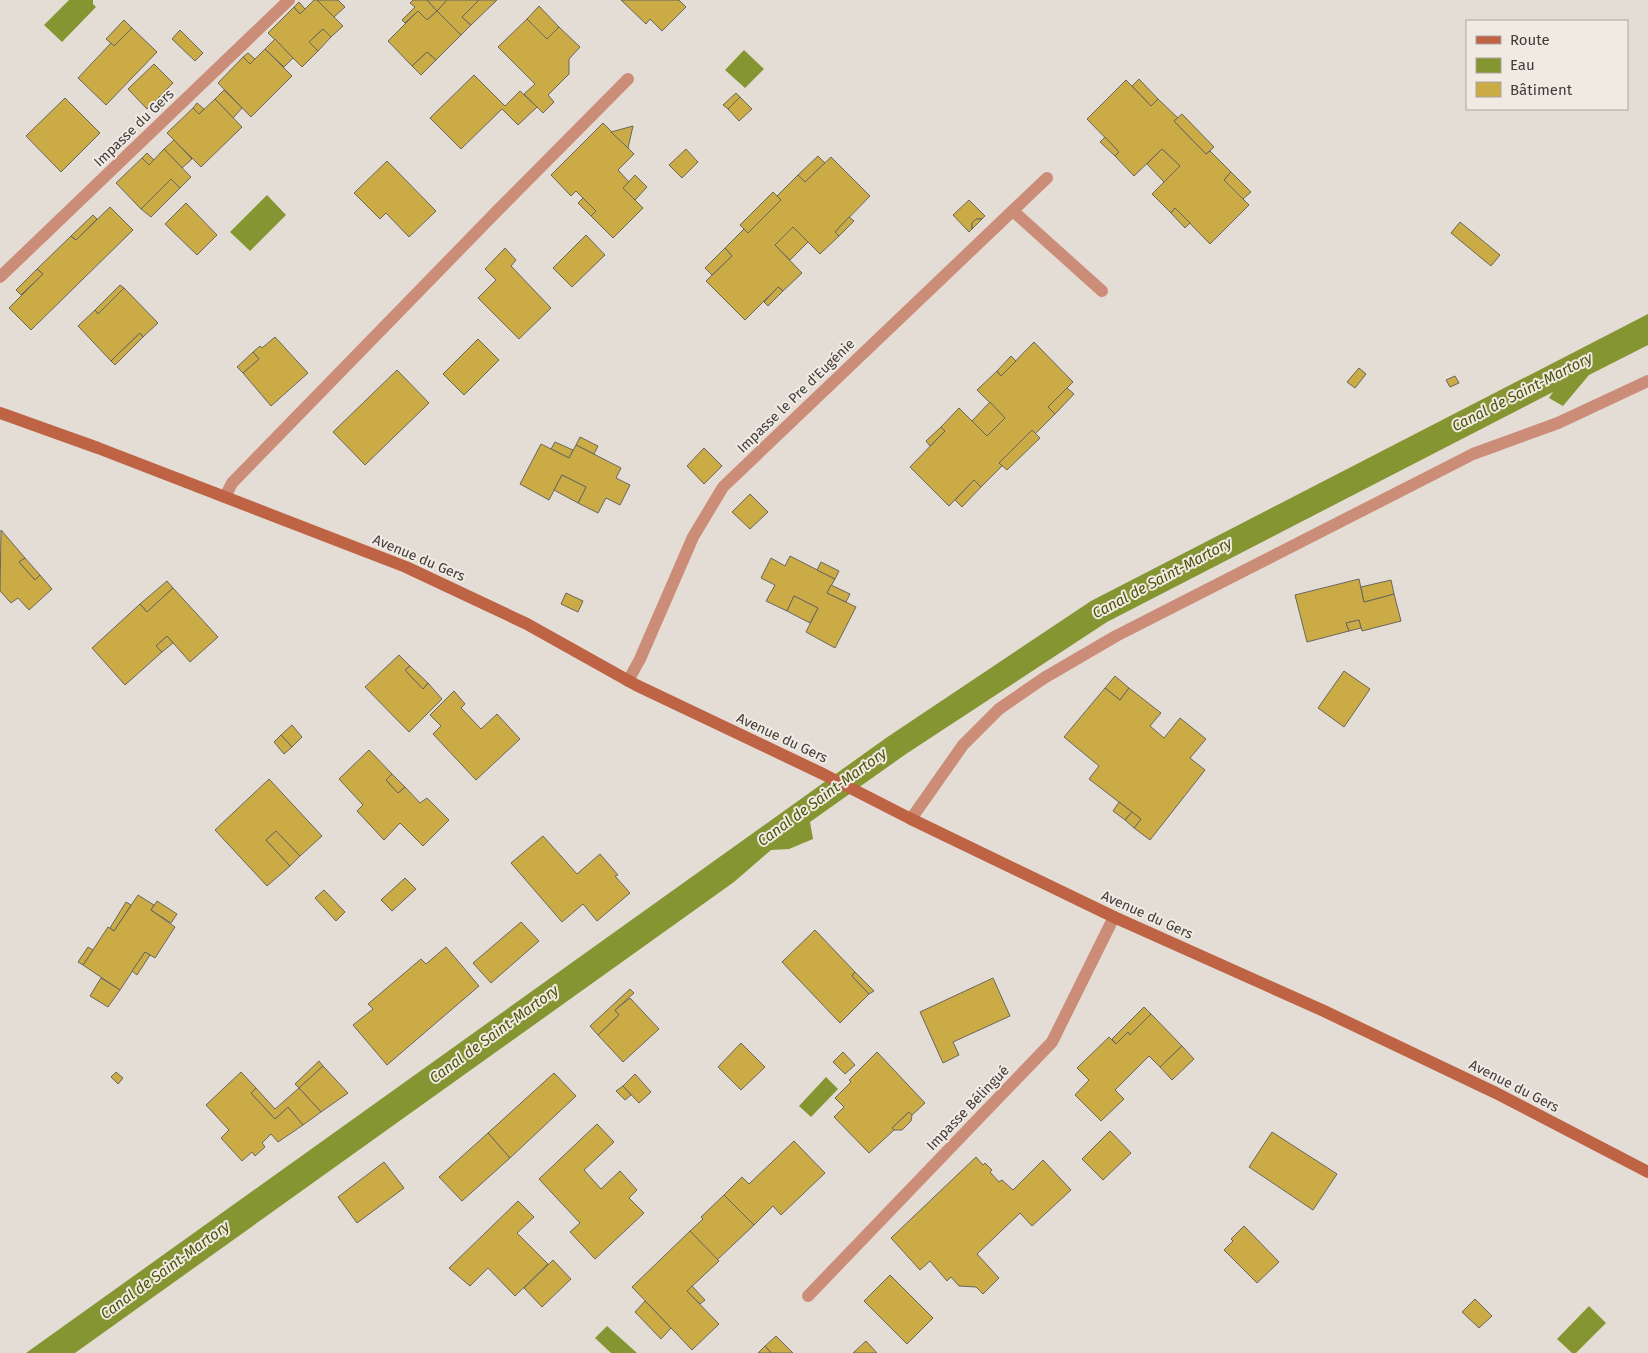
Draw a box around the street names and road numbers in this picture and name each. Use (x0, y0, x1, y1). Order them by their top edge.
street label: Impasse du Gers (91, 85, 178, 170)
street label: Impasse le Pre d'Eugénie (734, 335, 858, 457)
street label: Avenue du Gers (370, 531, 468, 585)
street label: Avenue du Gers (734, 709, 831, 767)
street label: Avenue du Gers (1099, 887, 1196, 943)
street label: Avenue du Gers (1466, 1056, 1562, 1116)
street label: Impasse Bélingué (923, 1062, 1013, 1154)

